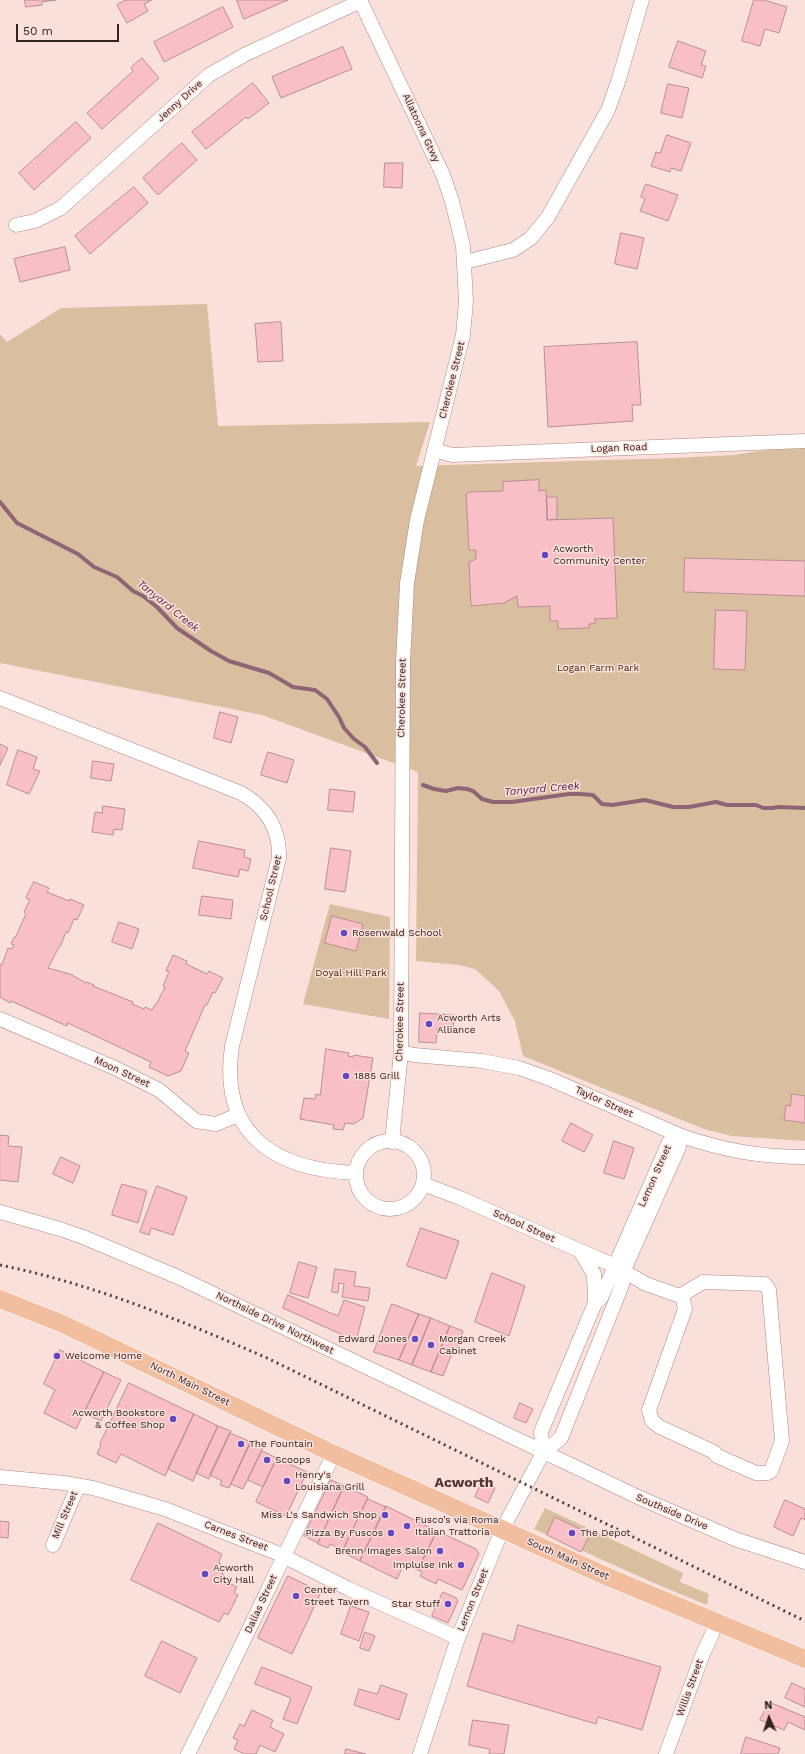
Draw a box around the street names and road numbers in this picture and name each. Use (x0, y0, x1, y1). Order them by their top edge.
street label: Jenny Drive (155, 77, 205, 125)
street label: Allatoona Gtwy (400, 92, 442, 164)
street label: Cherokee Street (437, 340, 467, 420)
street label: Logan Road (590, 441, 648, 455)
street label: Cherokee Street (395, 658, 409, 738)
street label: School Street (258, 854, 284, 922)
street label: Cherokee Street (393, 982, 407, 1062)
street label: Moon Street (92, 1054, 152, 1090)
street label: Taylor Street (573, 1084, 635, 1120)
street label: Lemon Street (636, 1143, 674, 1209)
street label: School Street (491, 1207, 557, 1245)
street label: Northside Drive Northwest (214, 1289, 336, 1357)
street label: North Main Street (148, 1359, 232, 1409)
street label: Mill Street (50, 1489, 80, 1541)
street label: Southside Drive (634, 1491, 710, 1533)
street label: Carnes Street (202, 1518, 270, 1554)
street label: South Main Street (525, 1535, 611, 1583)
street label: Lemon Street (455, 1567, 491, 1633)
street label: Dallas Street (242, 1573, 280, 1635)
street label: Willis Street (674, 1658, 706, 1718)

